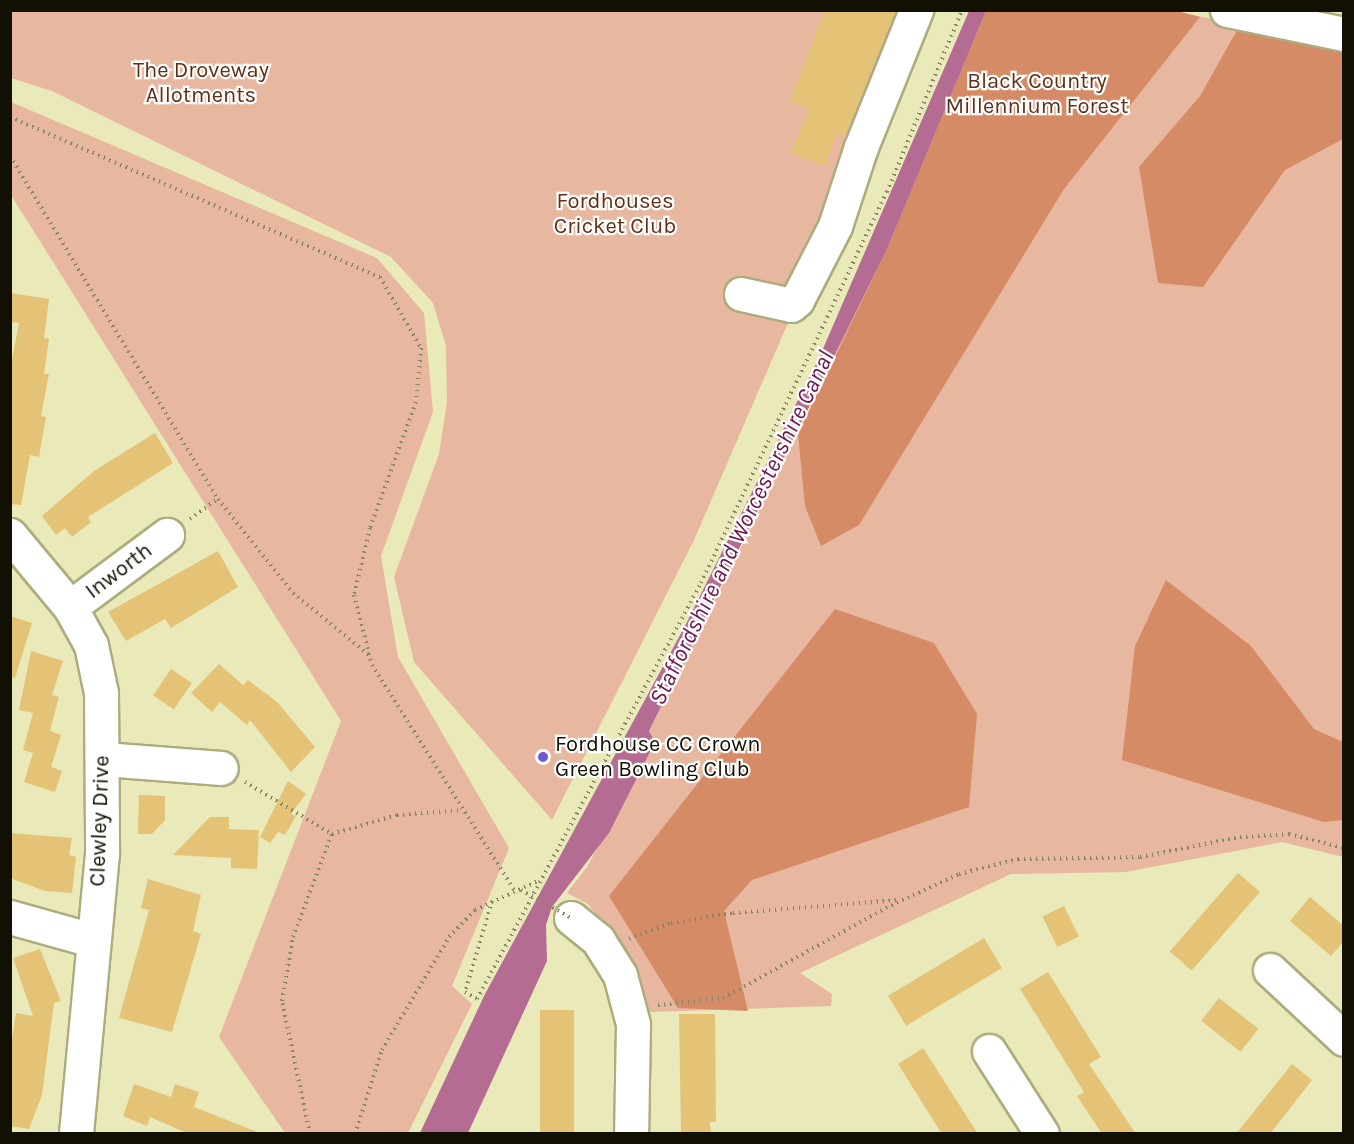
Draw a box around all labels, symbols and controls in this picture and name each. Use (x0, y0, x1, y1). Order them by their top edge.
park label: The Droveway Allotments (133, 57, 269, 108)
park label: Black Country Millennium Forest (945, 68, 1129, 119)
park label: Fordhouses Cricket Club (554, 188, 676, 240)
water label: Staffordshire and Worcestershire Canal (643, 346, 841, 710)
street label: Inworth (80, 537, 158, 605)
place label: Fordhouse CC Crown Green Bowling Club (555, 731, 761, 782)
marker: Fordhouse CC Crown Green Bowling Club (536, 750, 550, 764)
street label: Clewley Drive (85, 755, 115, 887)

